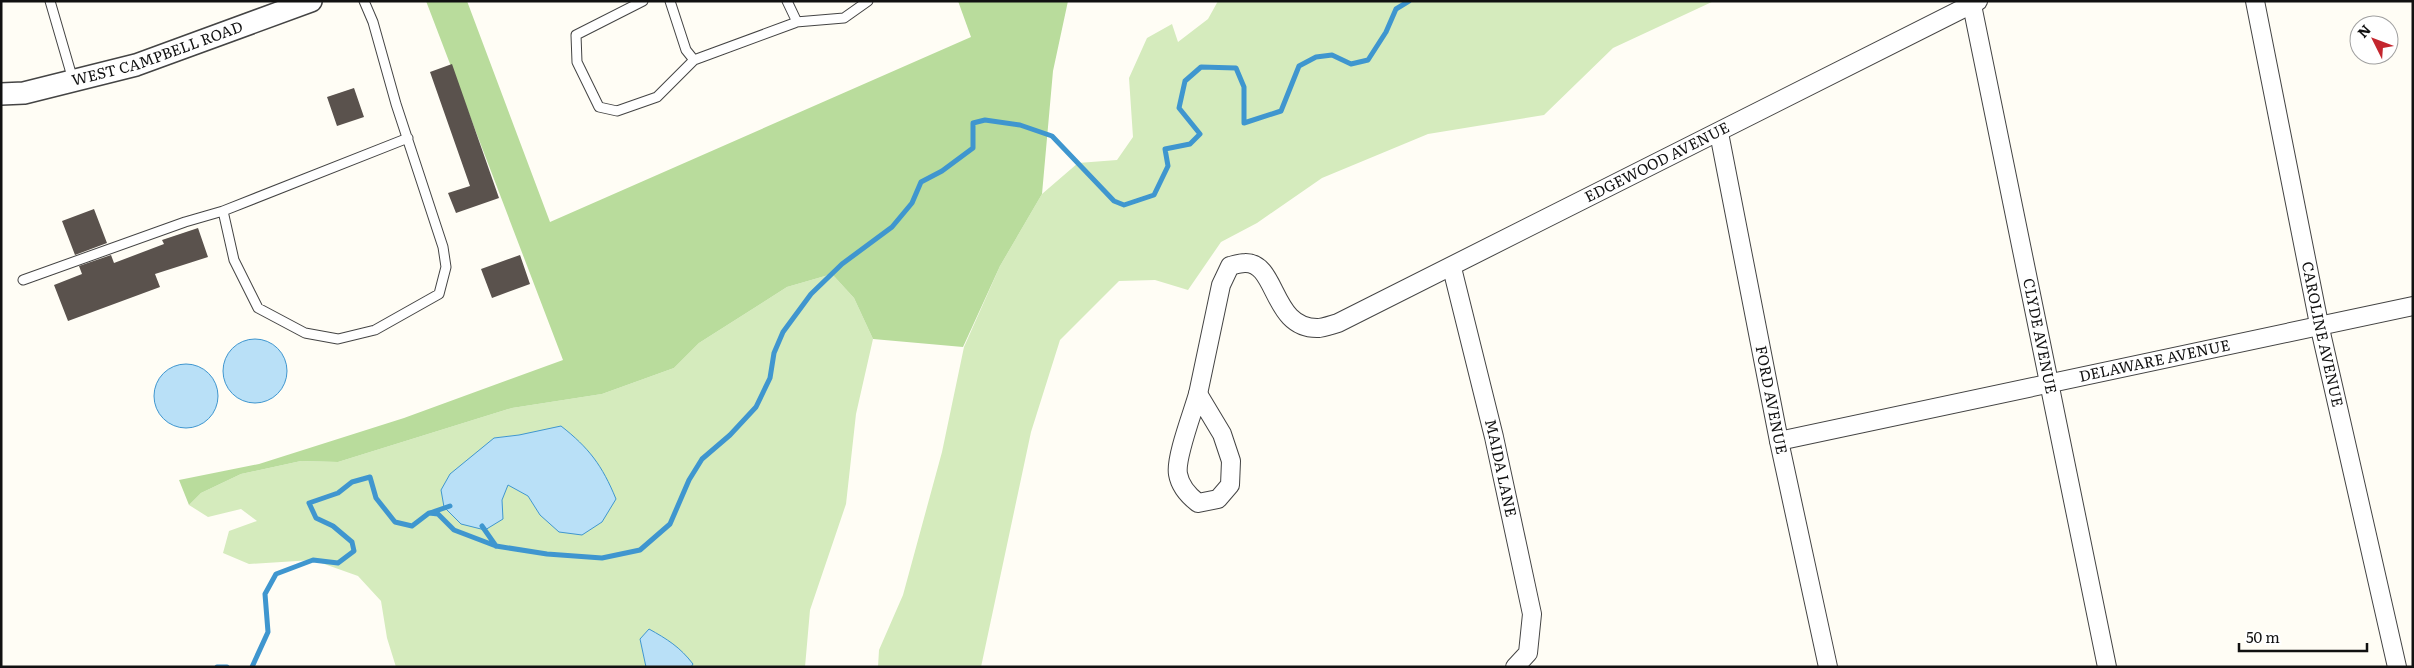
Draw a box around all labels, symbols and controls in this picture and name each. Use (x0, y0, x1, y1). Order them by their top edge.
street label: WEST CAMPBELL ROAD (69, 14, 246, 91)
north arrow (2349, 15, 2399, 65)
text: N (2352, 19, 2375, 42)
street label: EDGEWOOD AVENUE (1580, 115, 1733, 207)
street label: CAROLINE AVENUE (2297, 259, 2350, 409)
street label: CLYDE AVENUE (2018, 276, 2064, 396)
street label: DELAWARE AVENUE (2077, 332, 2232, 387)
street label: FORD AVENUE (1751, 343, 1795, 456)
street label: MAIDA LANE (1480, 416, 1524, 519)
scale bar (2239, 620, 2366, 652)
text: 50 m (2246, 625, 2280, 648)

